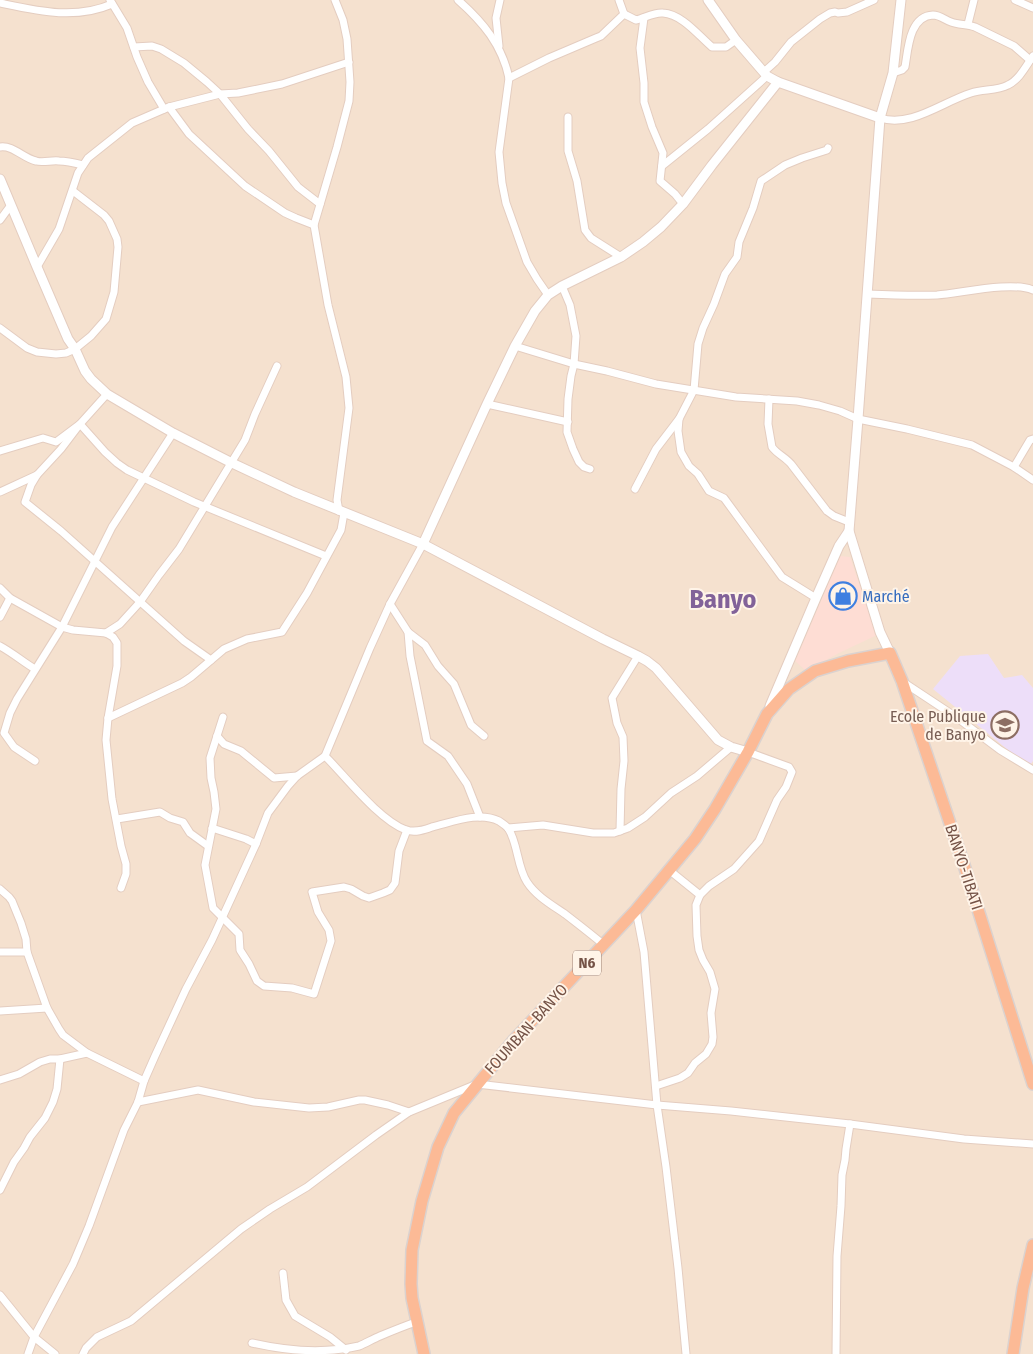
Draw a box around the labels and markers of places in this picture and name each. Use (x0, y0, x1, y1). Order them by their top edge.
shop icon: Marché (828, 581, 858, 611)
place label: Marché (862, 587, 910, 606)
place label: Ecole Publique de Banyo (890, 707, 986, 744)
school or university icon: Ecole Publique de Banyo (990, 710, 1020, 740)

